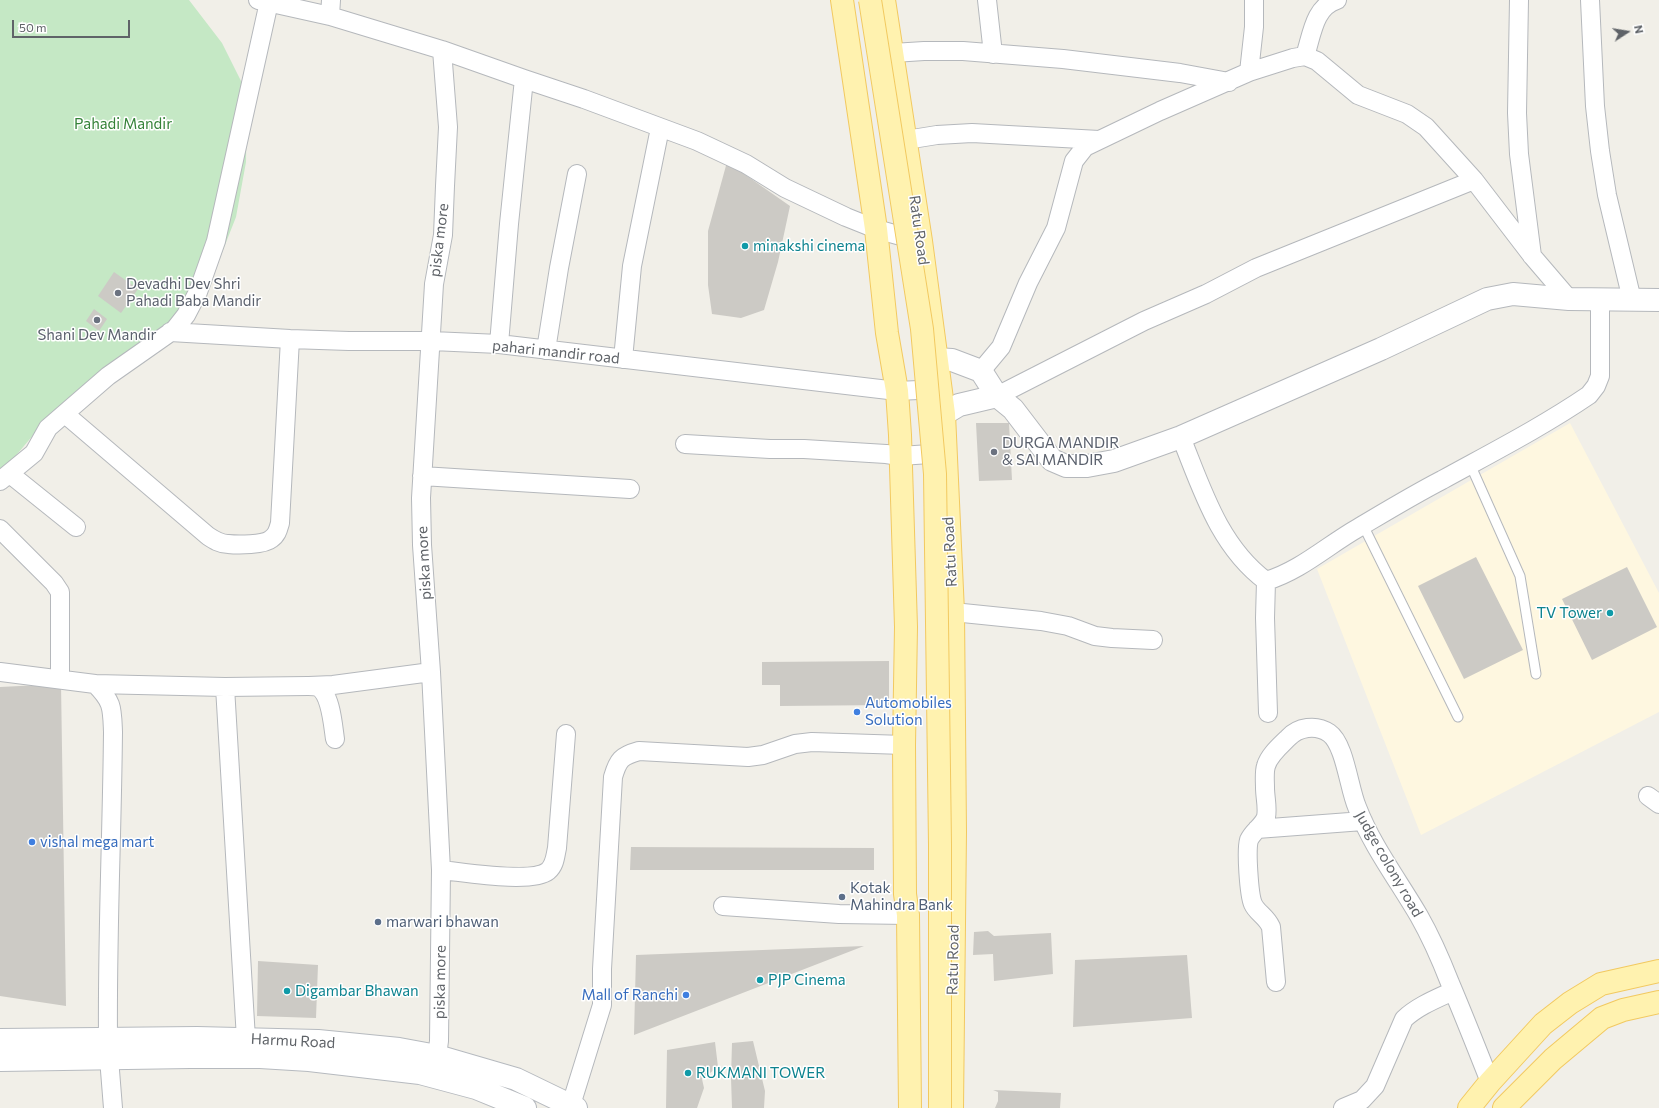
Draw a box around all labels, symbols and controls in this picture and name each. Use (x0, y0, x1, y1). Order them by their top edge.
scale bar (14, 12, 132, 38)
north arrow (1607, 12, 1647, 52)
text: 50 m (19, 20, 47, 34)
text: N (1632, 24, 1646, 35)
park label: Pahadi Mandir (74, 115, 172, 133)
street label: Ratu Road (905, 194, 933, 266)
street label: piska more (426, 202, 452, 278)
place label: minakshi cinema (753, 237, 865, 255)
marker: minakshi cinema (740, 241, 750, 251)
place label: Devadhi Dev Shri Pahadi Baba Mandir (126, 275, 261, 310)
marker: Devadhi Dev Shri Pahadi Baba Mandir (113, 288, 123, 298)
marker: Shani Dev Mandir (92, 315, 102, 325)
place label: Shani Dev Mandir (37, 326, 157, 344)
street label: pahari mandir road (491, 336, 621, 368)
place label: DURGA MANDIR & SAI MANDIR (1002, 434, 1119, 469)
marker: DURGA MANDIR & SAI MANDIR (989, 447, 999, 457)
street label: Ratu Road (939, 516, 961, 588)
street label: piska more (413, 526, 435, 600)
place label: TV Tower (1536, 604, 1602, 622)
marker: TV Tower (1605, 608, 1615, 618)
place label: Automobiles Solution (865, 694, 952, 729)
marker: Automobiles Solution (852, 707, 862, 717)
street label: Judge colony road (1351, 808, 1427, 920)
place label: vishal mega mart (40, 833, 154, 851)
marker: vishal mega mart (27, 837, 37, 847)
place label: Kotak Mahindra Bank (850, 879, 953, 914)
marker: Kotak Mahindra Bank (837, 892, 847, 902)
place label: marwari bhawan (386, 913, 499, 931)
marker: marwari bhawan (373, 917, 383, 927)
street label: Ratu Road (943, 925, 963, 995)
street label: piska more (430, 945, 450, 1019)
place label: PJP Cinema (768, 971, 846, 989)
marker: PJP Cinema (755, 975, 765, 985)
place label: Digambar Bhawan (295, 982, 419, 1000)
marker: Digambar Bhawan (282, 986, 292, 996)
place label: Mall of Ranchi (581, 986, 678, 1004)
marker: Mall of Ranchi (681, 990, 691, 1000)
street label: Harmu Road (250, 1030, 336, 1052)
place label: RUKMANI TOWER (696, 1064, 825, 1082)
marker: RUKMANI TOWER (683, 1068, 693, 1078)

